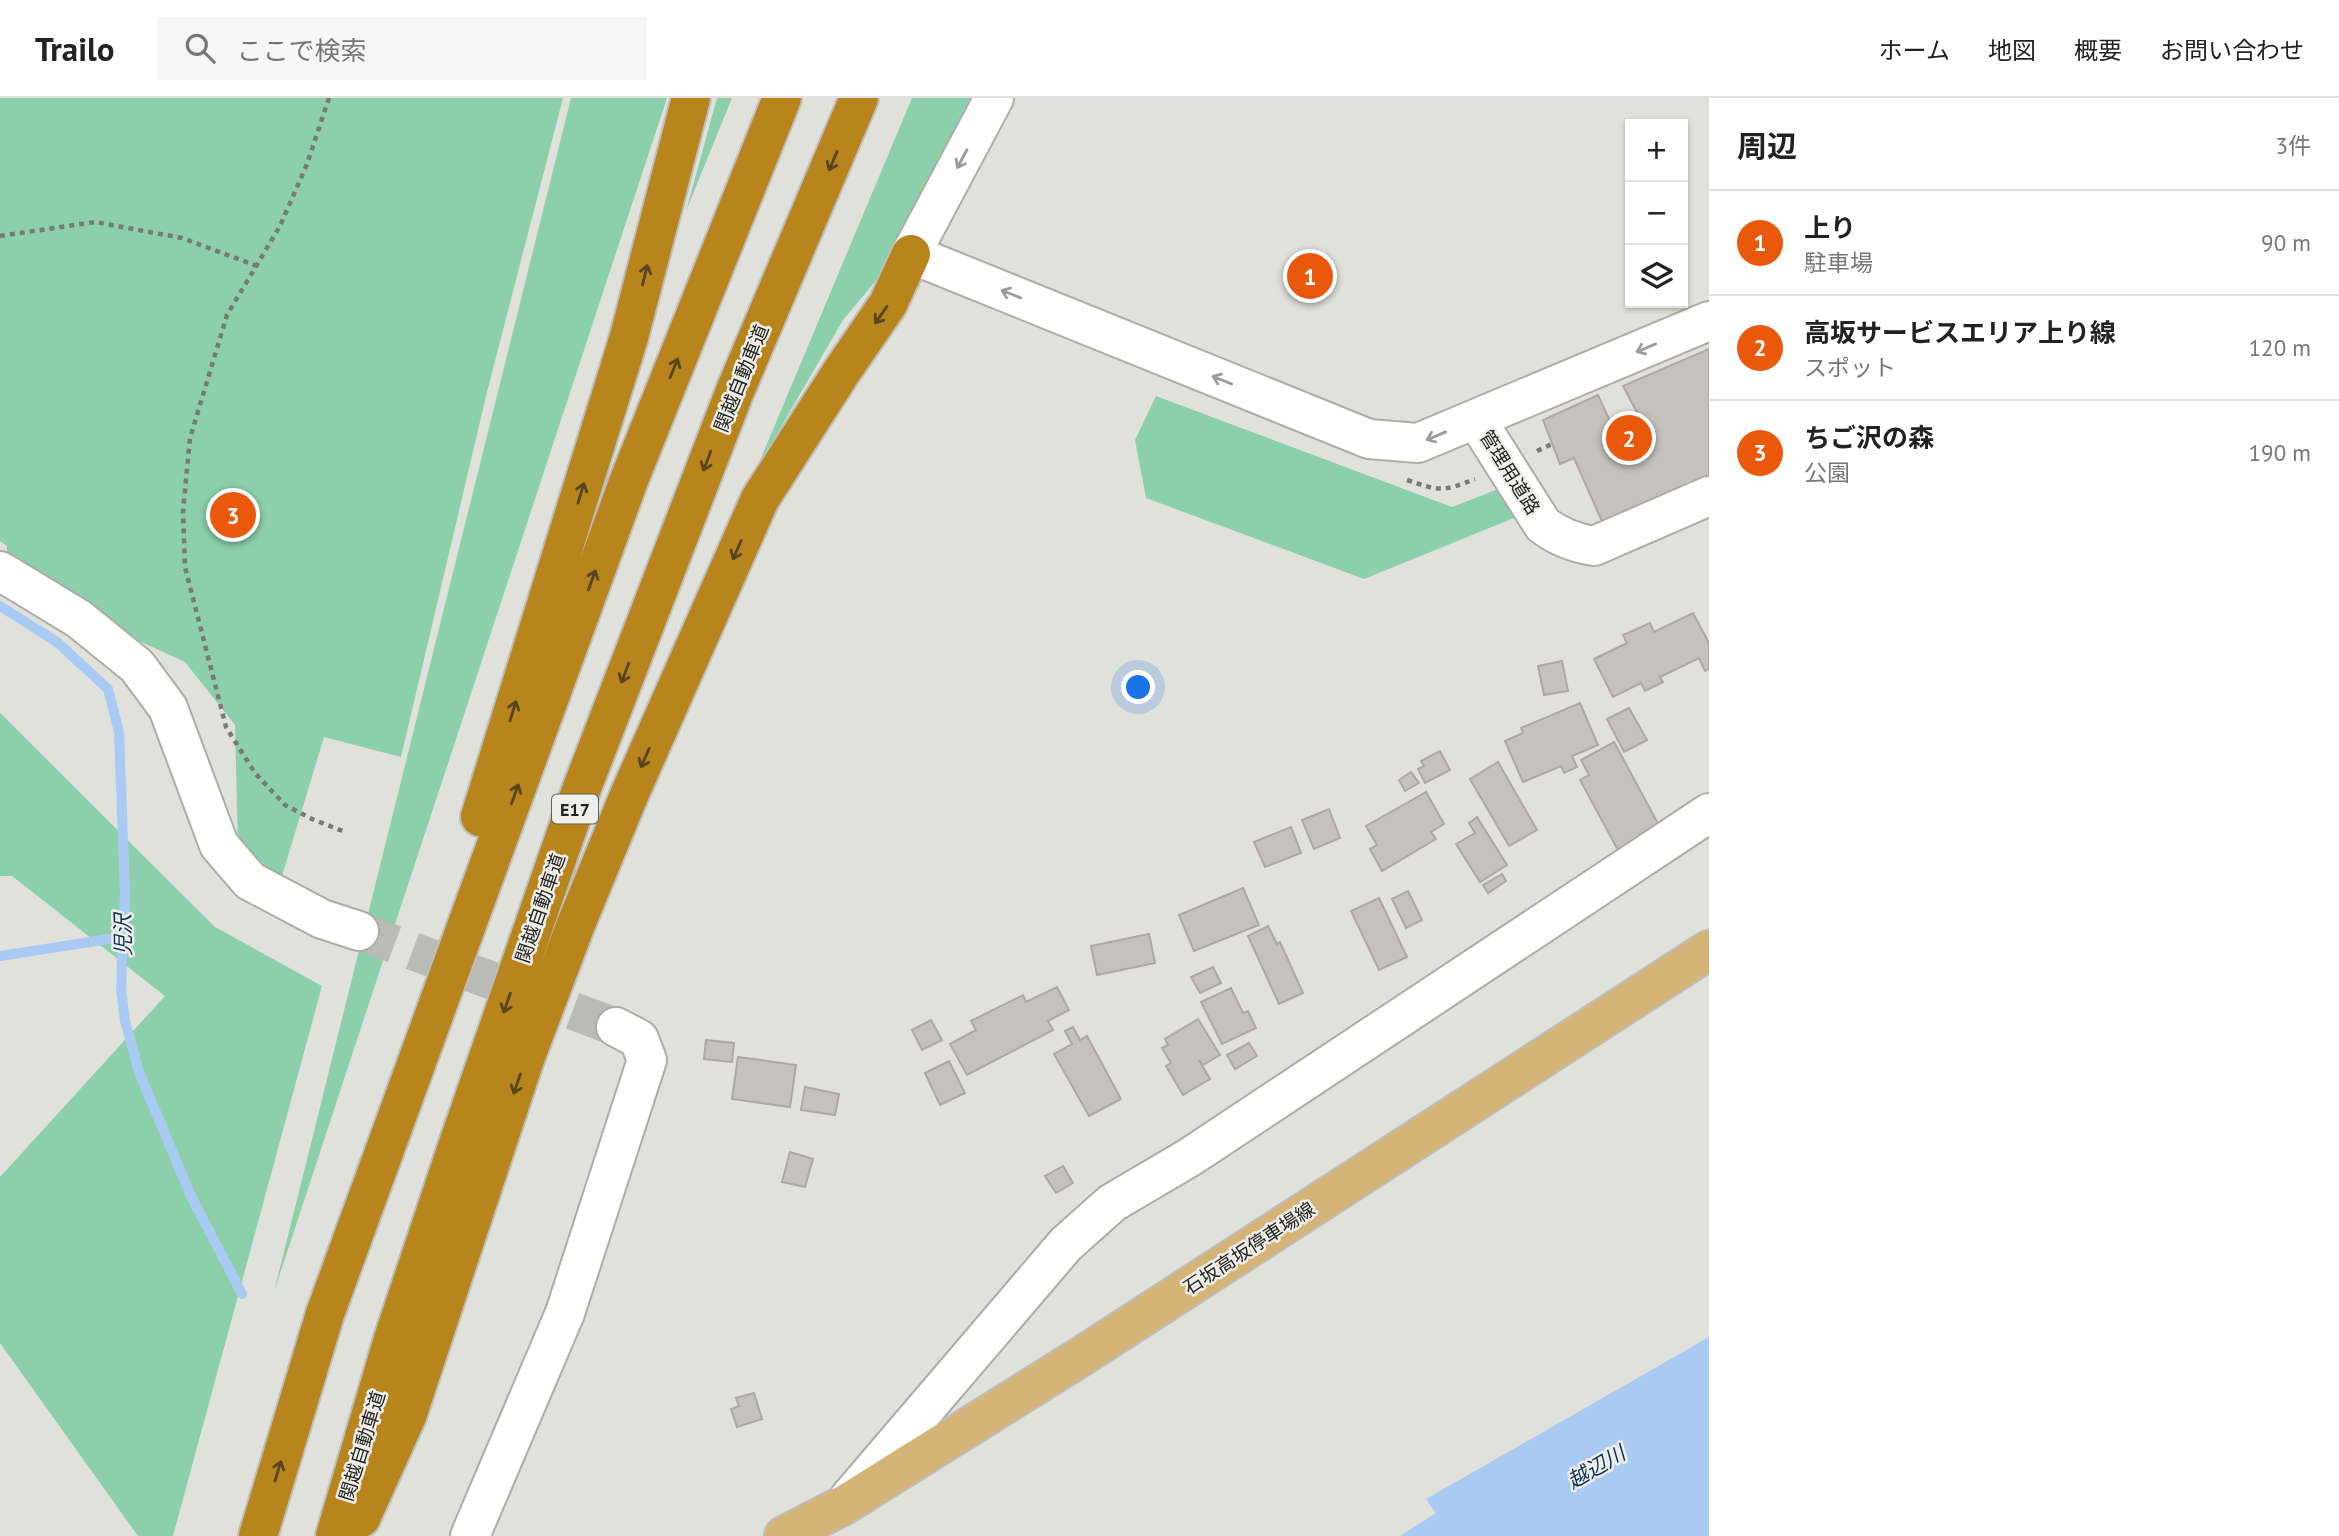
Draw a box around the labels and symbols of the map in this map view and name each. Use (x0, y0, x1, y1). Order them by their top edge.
one-way arrow (955, 148, 969, 168)
one-way arrow (825, 150, 838, 171)
pin: 1 (1287, 250, 1333, 302)
one-way arrow (639, 264, 652, 287)
one-way arrow (1001, 287, 1022, 300)
one-way arrow (874, 305, 888, 324)
street label: 関越自動車道 (709, 321, 773, 435)
one-way arrow (1636, 342, 1657, 355)
one-way arrow (668, 357, 681, 379)
one-way arrow (1212, 372, 1233, 385)
pin: 2 (1606, 412, 1652, 464)
street label: 管理用道路 (1475, 425, 1545, 519)
one-way arrow (1426, 430, 1448, 443)
one-way arrow (700, 450, 713, 472)
one-way arrow (575, 483, 588, 505)
pin: 3 (210, 489, 256, 541)
one-way arrow (730, 539, 743, 561)
one-way arrow (587, 569, 600, 591)
one-way arrow (618, 662, 631, 684)
your location (1121, 670, 1155, 704)
one-way arrow (508, 700, 521, 722)
one-way arrow (638, 747, 651, 769)
one-way arrow (509, 783, 522, 805)
road number: E17 (552, 794, 598, 824)
street label: 関越自動車道 (510, 850, 570, 966)
water label: 児沢 (109, 911, 137, 956)
one-way arrow (500, 991, 512, 1013)
one-way arrow (510, 1073, 523, 1095)
street label: 石坂高坂停車場線 (1179, 1197, 1319, 1299)
street label: 関越自動車道 (334, 1388, 390, 1504)
water label: 越辺川 (1562, 1439, 1632, 1494)
one-way arrow (272, 1460, 285, 1482)

